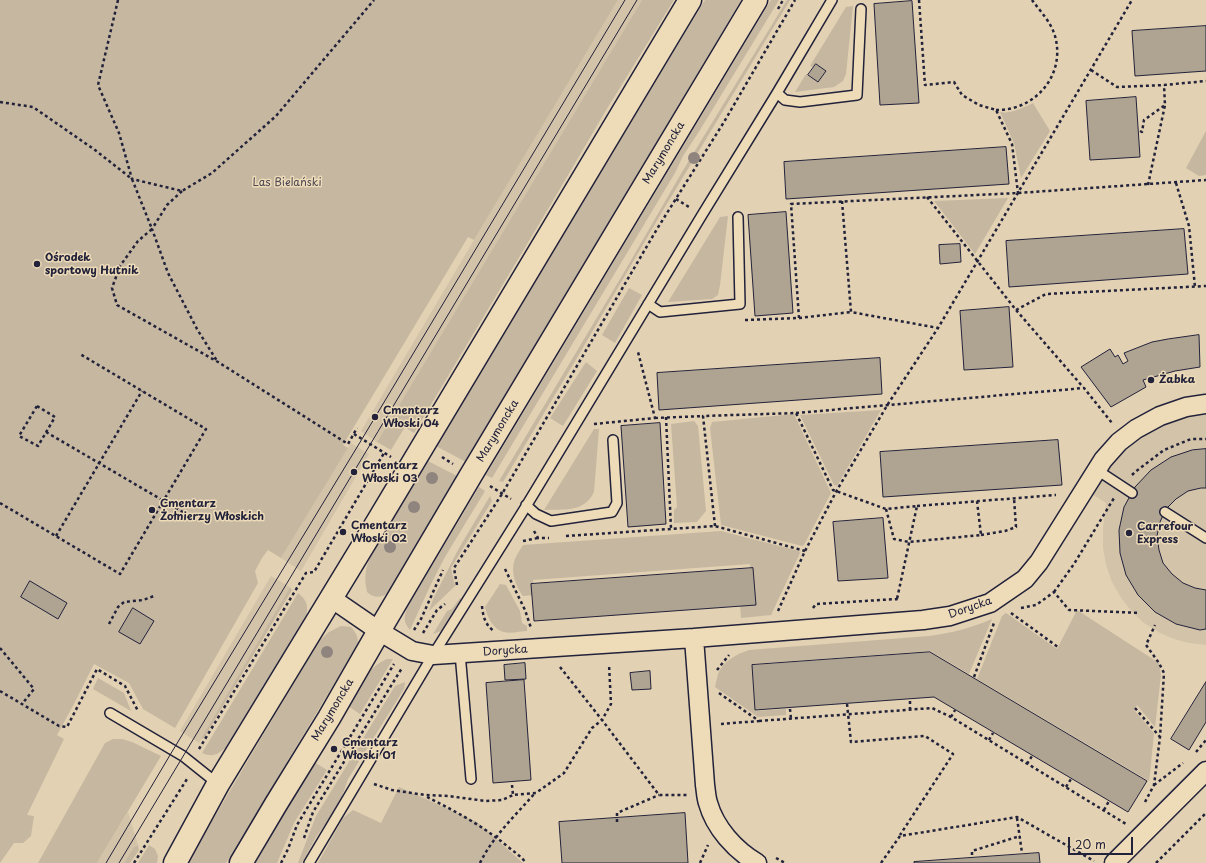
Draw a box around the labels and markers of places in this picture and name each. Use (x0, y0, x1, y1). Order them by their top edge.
place label: Ośrodek sportowy Hutnik (45, 251, 139, 277)
marker: Ośrodek sportowy Hutnik (32, 259, 42, 269)
place label: Żabka (1159, 373, 1195, 387)
marker: Żabka (1146, 375, 1156, 385)
place label: Cmentarz Włoski 04 (383, 404, 439, 430)
marker: Cmentarz Włoski 04 (370, 412, 380, 422)
place label: Cmentarz Włoski 03 (362, 459, 418, 485)
marker: Cmentarz Włoski 03 (349, 467, 359, 477)
place label: Cmentarz Żołnierzy Włoskich (160, 497, 264, 523)
marker: Cmentarz Żołnierzy Włoskich (147, 505, 157, 515)
place label: Cmentarz Włoski 02 (351, 519, 407, 545)
place label: Carrefour Express (1137, 520, 1193, 546)
marker: Cmentarz Włoski 02 (338, 527, 348, 537)
marker: Carrefour Express (1124, 528, 1134, 538)
place label: Cmentarz Włoski 01 (342, 736, 398, 762)
marker: Cmentarz Włoski 01 (329, 744, 339, 754)

